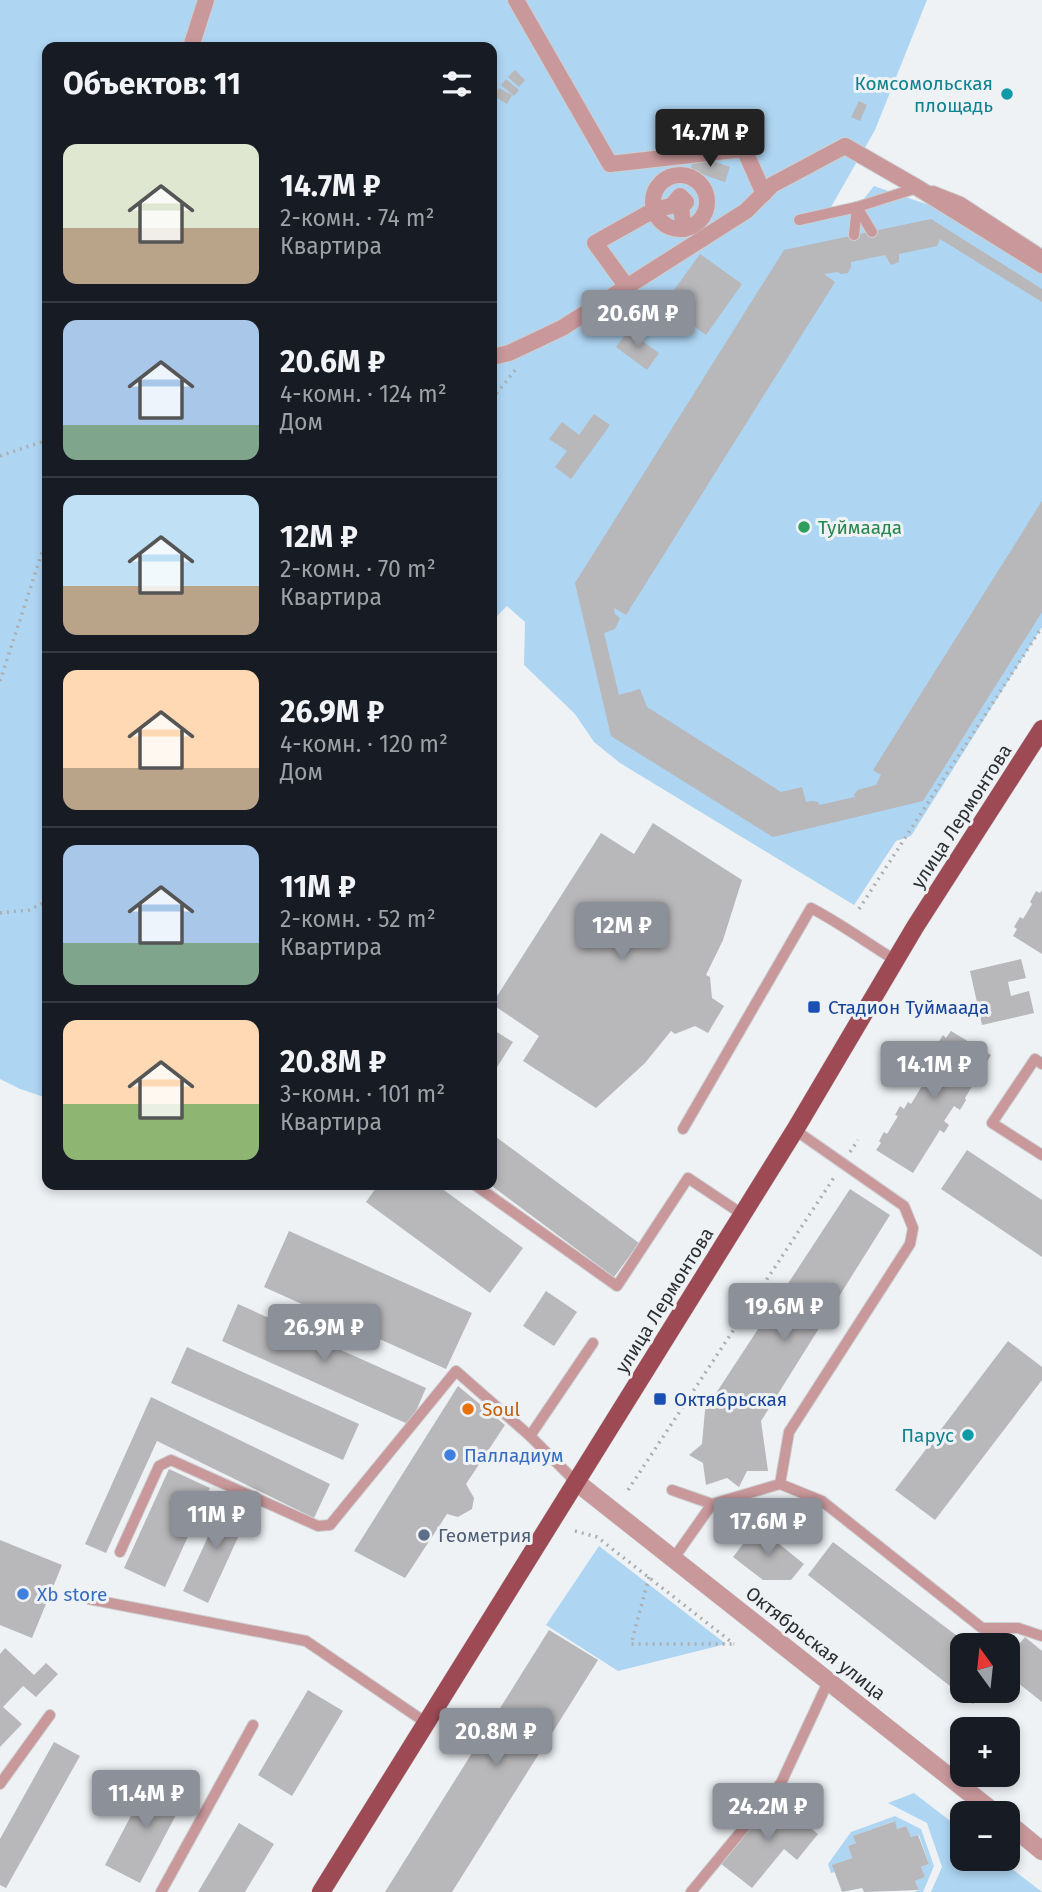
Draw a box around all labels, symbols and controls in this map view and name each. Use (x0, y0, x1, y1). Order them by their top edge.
icon: filters (438, 65, 476, 103)
text: Объектов: 11 (63, 66, 241, 102)
place label: Комсомольская площадь (855, 72, 993, 117)
marker: Комсомольская площадь (999, 86, 1015, 102)
pin: 14.7M ₽ (645, 110, 775, 169)
text: 14.7M ₽ (671, 118, 749, 146)
text: 14.7M ₽ (280, 168, 381, 204)
icon: home (119, 172, 203, 256)
text: 2-комн. · 74 m² (280, 204, 435, 232)
text: Квартира (280, 232, 382, 260)
pin: 20.6M ₽ (573, 290, 703, 350)
text: 20.6M ₽ (598, 299, 678, 327)
text: 20.6M ₽ (280, 344, 385, 380)
icon: home (119, 348, 203, 432)
text: 4-комн. · 124 m² (280, 380, 447, 408)
text: Дом (280, 408, 323, 436)
place label: Туймаада (818, 516, 902, 539)
text: 12M ₽ (280, 519, 358, 555)
marker: Туймаада (796, 519, 812, 535)
icon: home (119, 523, 203, 607)
text: 2-комн. · 70 m² (280, 555, 436, 583)
text: Квартира (280, 583, 382, 611)
text: 26.9M ₽ (280, 694, 384, 730)
icon: home (119, 698, 203, 782)
text: 4-комн. · 120 m² (280, 730, 448, 758)
street label: улица Лермонтова (906, 740, 1017, 893)
text: Дом (280, 758, 323, 786)
text: 11M ₽ (280, 869, 356, 905)
icon: home (119, 873, 203, 957)
pin: 12M ₽ (573, 902, 671, 962)
text: 2-комн. · 52 m² (280, 905, 436, 933)
text: 12M ₽ (592, 911, 652, 939)
text: Квартира (280, 933, 382, 961)
place label: Стадион Туймаада (828, 996, 989, 1019)
marker: Стадион Туймаада (806, 999, 822, 1015)
pin: 14.1M ₽ (869, 1042, 999, 1101)
text: 20.8M ₽ (280, 1044, 386, 1080)
icon: home (119, 1048, 203, 1132)
text: 14.1M ₽ (897, 1050, 971, 1078)
text: 3-комн. · 101 m² (280, 1080, 445, 1108)
text: Квартира (280, 1108, 382, 1136)
street label: улица Лермонтова (610, 1223, 719, 1377)
pin: 19.6M ₽ (719, 1284, 849, 1343)
text: 19.6M ₽ (744, 1292, 824, 1320)
pin: 26.9M ₽ (259, 1304, 389, 1364)
text: 26.9M ₽ (284, 1313, 364, 1341)
place label: Октябрьская (674, 1388, 787, 1411)
marker: Октябрьская (652, 1391, 668, 1407)
place label: Soul (482, 1398, 521, 1421)
marker: Soul (460, 1401, 476, 1417)
place label: Парус (901, 1424, 954, 1447)
marker: Парус (960, 1427, 976, 1443)
place label: Палладиум (464, 1444, 563, 1467)
marker: Палладиум (442, 1447, 458, 1463)
pin: 11M ₽ (167, 1492, 265, 1551)
pin: 17.6M ₽ (703, 1498, 833, 1558)
text: 11M ₽ (187, 1500, 245, 1528)
text: 17.6M ₽ (730, 1507, 806, 1535)
place label: Геометрия (438, 1524, 532, 1547)
marker: Геометрия (416, 1527, 432, 1543)
street label: Октябрьская улица (741, 1582, 890, 1705)
place label: Xb store (37, 1583, 107, 1606)
marker: Xb store (15, 1586, 31, 1602)
north arrow (950, 1633, 1020, 1703)
map controls (950, 1633, 1020, 1871)
pin: 20.8M ₽ (431, 1708, 561, 1768)
text: 20.8M ₽ (455, 1717, 537, 1745)
button: + (950, 1717, 1020, 1787)
pin: 11.4M ₽ (81, 1770, 211, 1830)
text: 11.4M ₽ (108, 1779, 184, 1807)
pin: 24.2M ₽ (703, 1784, 833, 1843)
text: 24.2M ₽ (729, 1792, 807, 1820)
button: − (950, 1801, 1020, 1871)

